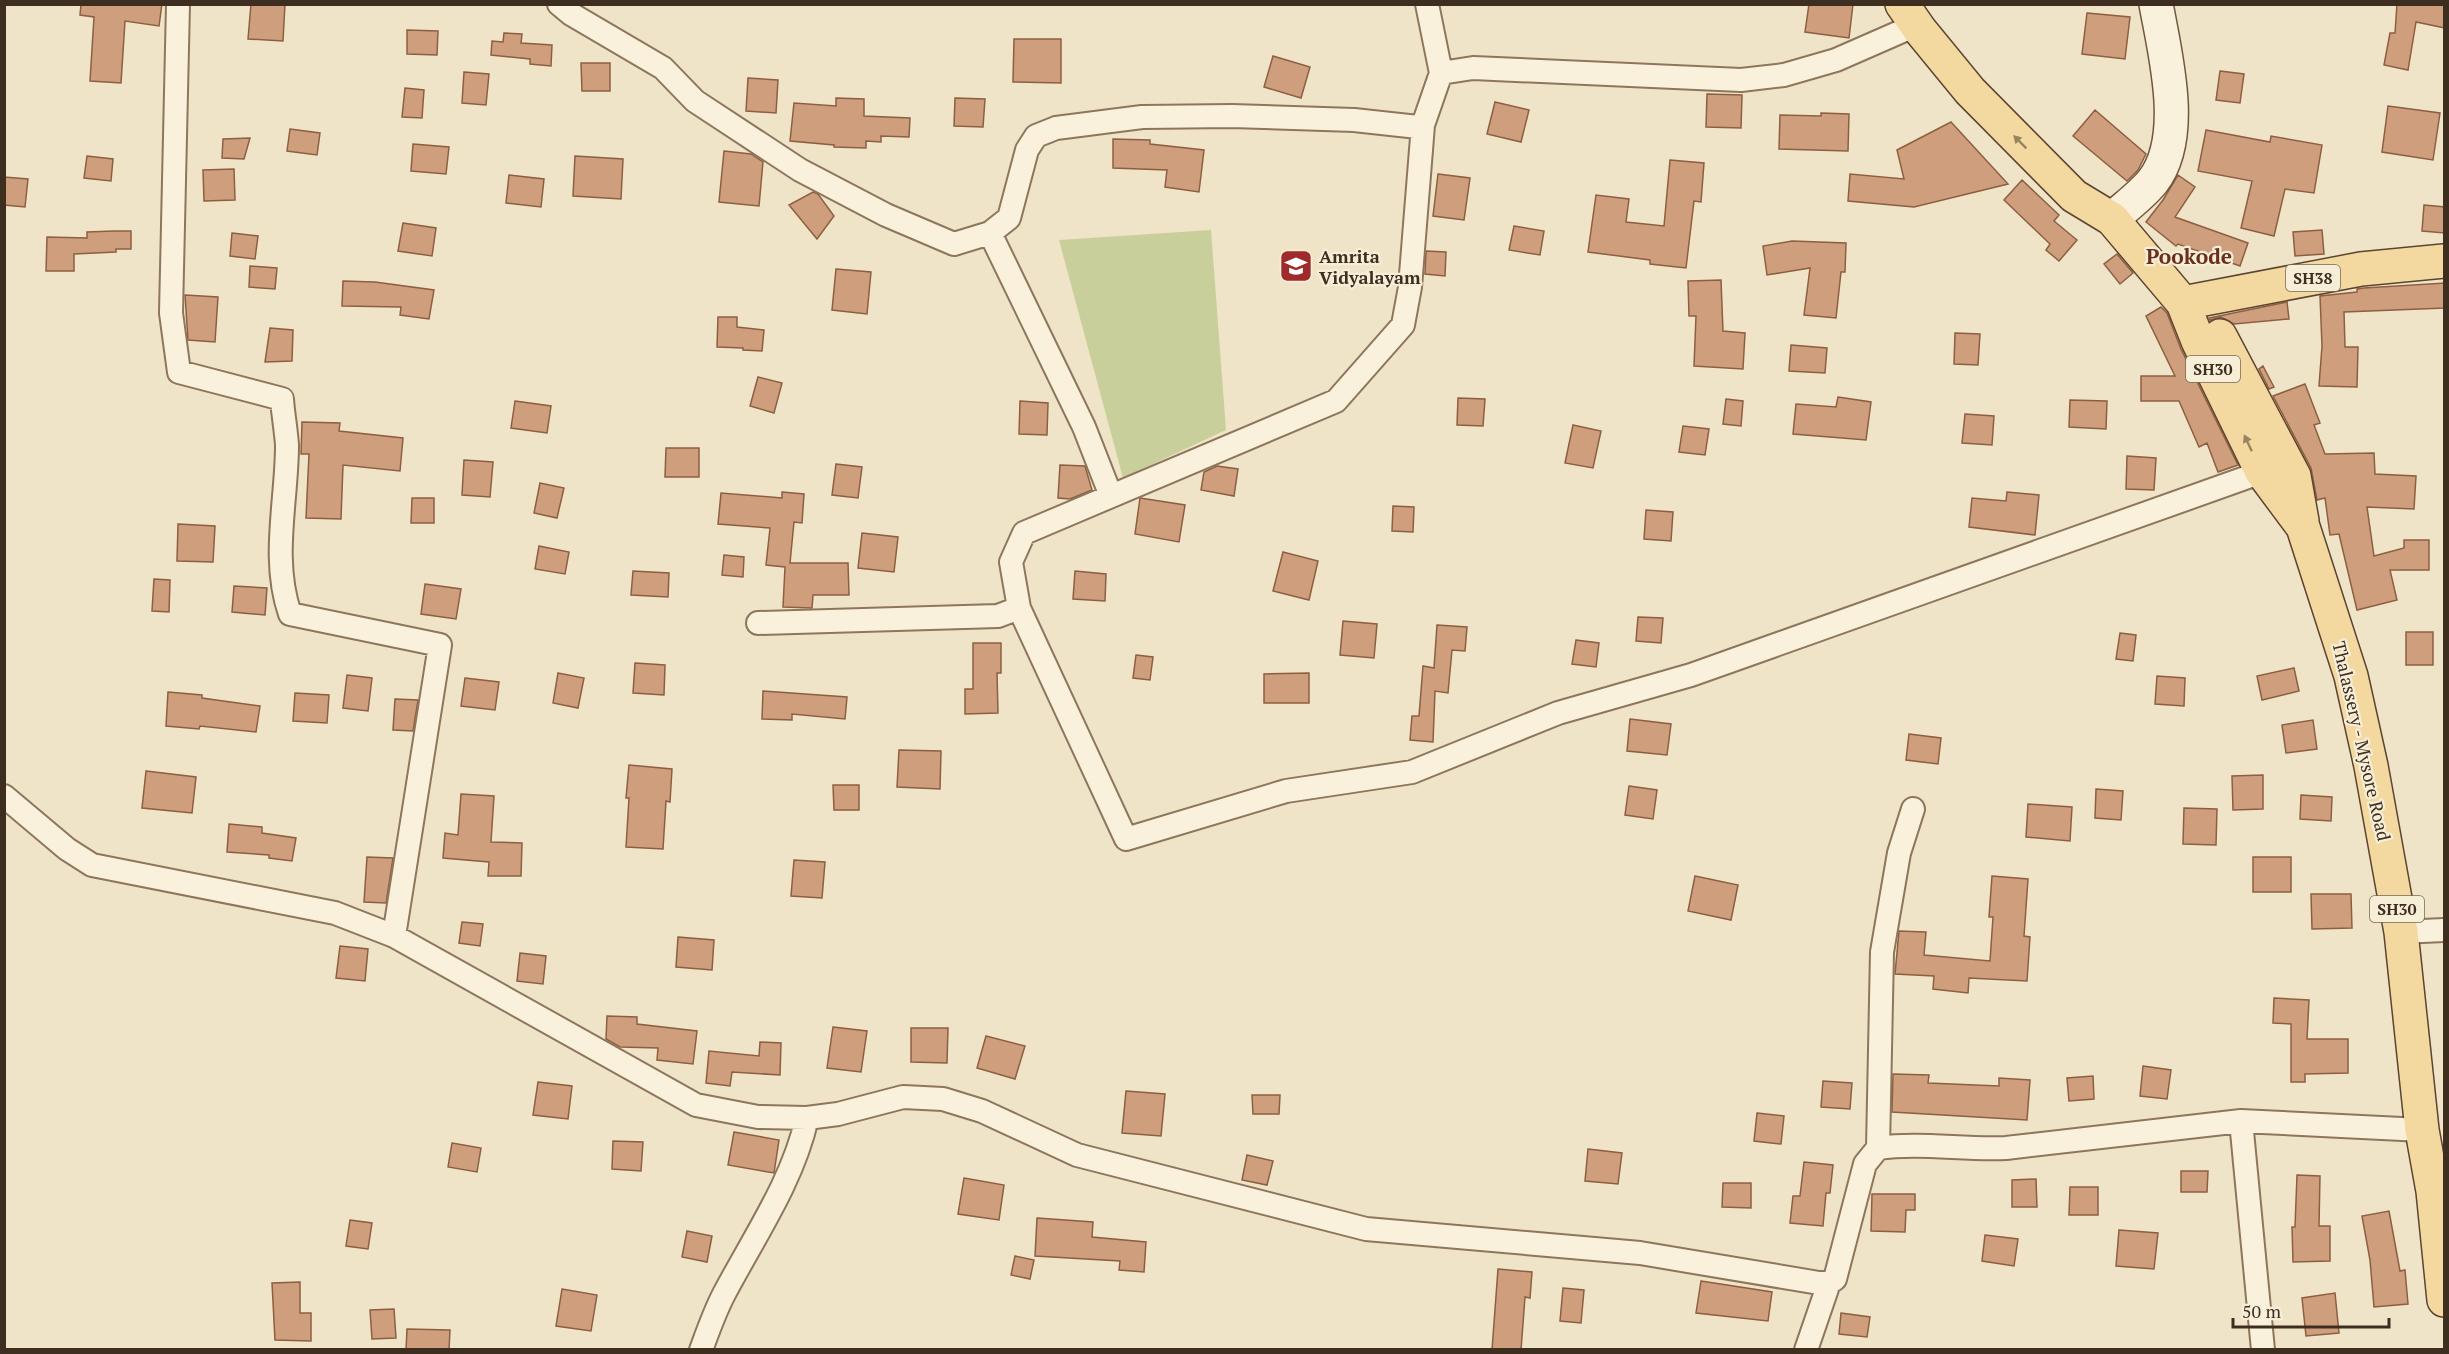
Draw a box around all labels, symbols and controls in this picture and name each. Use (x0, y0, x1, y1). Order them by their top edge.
one-way arrow (2013, 134, 2027, 149)
district label: Pookode (2146, 242, 2232, 270)
place label: Amrita Vidyalayam (1319, 244, 1421, 289)
school or university icon: Amrita Vidyalayam (1278, 248, 1314, 284)
road number: SH38 (2286, 265, 2340, 291)
road number: SH30 (2186, 356, 2240, 382)
one-way arrow (2243, 435, 2252, 452)
street label: Thalassery - Mysore Road (2327, 639, 2397, 843)
road number: SH30 (2370, 896, 2424, 922)
scale bar (2233, 1291, 2389, 1329)
text: 50 m (2242, 1299, 2282, 1323)

